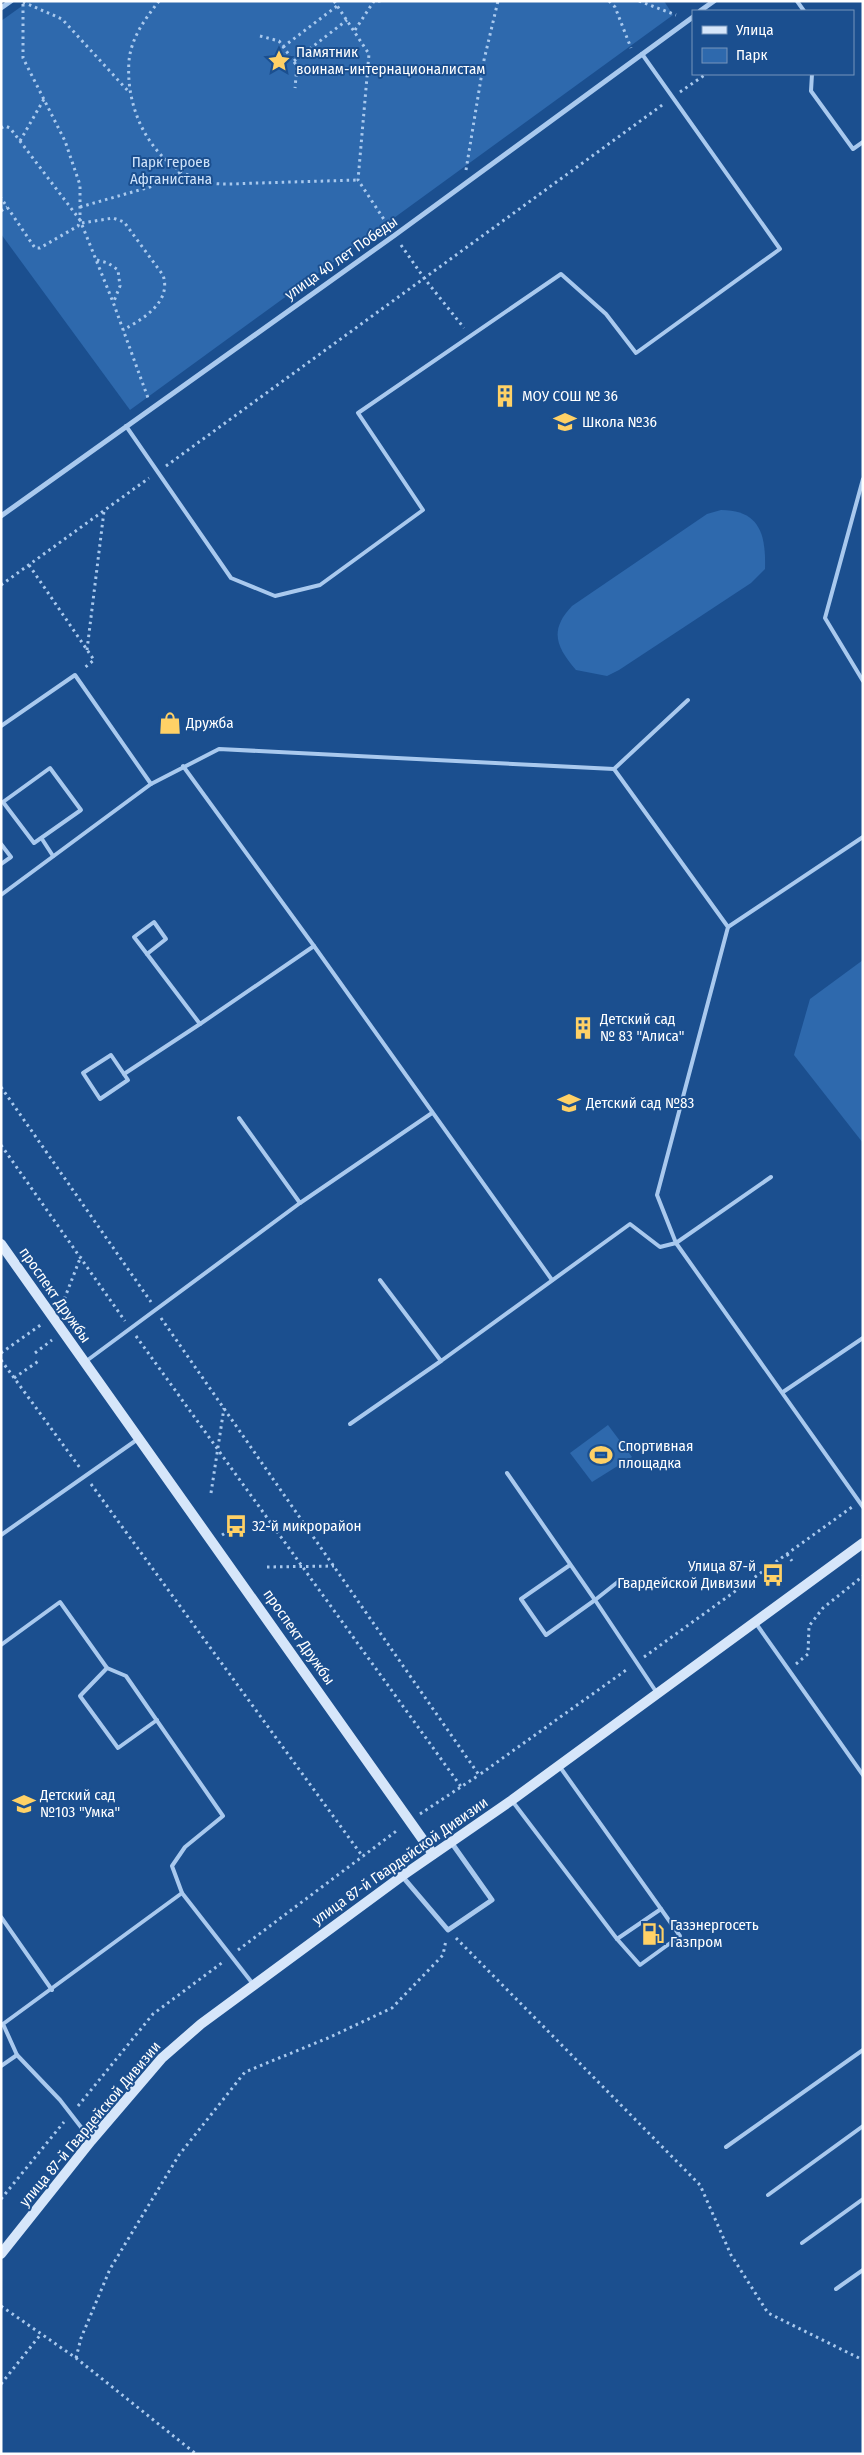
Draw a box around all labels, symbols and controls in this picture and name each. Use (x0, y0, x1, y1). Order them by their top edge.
legend (692, 10, 854, 75)
text: Улица (735, 21, 774, 39)
place label: Памятник воинам-интернационалистам (296, 43, 485, 78)
text: Парк (736, 46, 767, 64)
place icon: Памятник воинам-интернационалистам (266, 48, 292, 74)
park label: Парк героев Афганистана (130, 153, 212, 188)
street label: улица 40 лет Победы (281, 212, 401, 304)
building icon: МОУ СОШ № 36 (492, 383, 518, 409)
place label: МОУ СОШ № 36 (522, 387, 618, 405)
school or university icon: Школа №36 (552, 409, 578, 435)
place label: Школа №36 (582, 413, 657, 431)
shop icon: Дружба (157, 710, 183, 736)
place label: Дружба (185, 714, 234, 732)
place label: Детский сад № 83 "Алиса" (599, 1010, 684, 1045)
building icon: Детский сад № 83 "Алиса" (570, 1015, 596, 1041)
school or university icon: Детский сад №83 (556, 1090, 582, 1116)
place label: Детский сад №83 (585, 1094, 695, 1112)
street label: проспект Дружбы (15, 1244, 95, 1346)
place label: Спортивная площадка (618, 1437, 693, 1472)
sports icon: Спортивная площадка (588, 1442, 614, 1468)
bus stop icon: 32-й микрорайон (223, 1513, 249, 1539)
place label: 32-й микрорайон (252, 1517, 362, 1535)
place label: Улица 87-й Гвардейской Дивизии (617, 1557, 756, 1592)
bus stop icon: Улица 87-й Гвардейской Дивизии (760, 1562, 786, 1588)
street label: проспект Дружбы (259, 1586, 339, 1688)
place label: Детский сад №103 "Умка" (39, 1786, 120, 1821)
school or university icon: Детский сад №103 "Умка" (11, 1791, 37, 1817)
street label: улица 87-й Гвардейской Дивизии (309, 1793, 491, 1929)
place label: Газэнергосеть Газпром (670, 1916, 759, 1951)
fuel station icon: Газэнергосеть Газпром (640, 1921, 666, 1947)
street label: улица 87-й Гвардейской Дивизии (15, 2038, 165, 2210)

